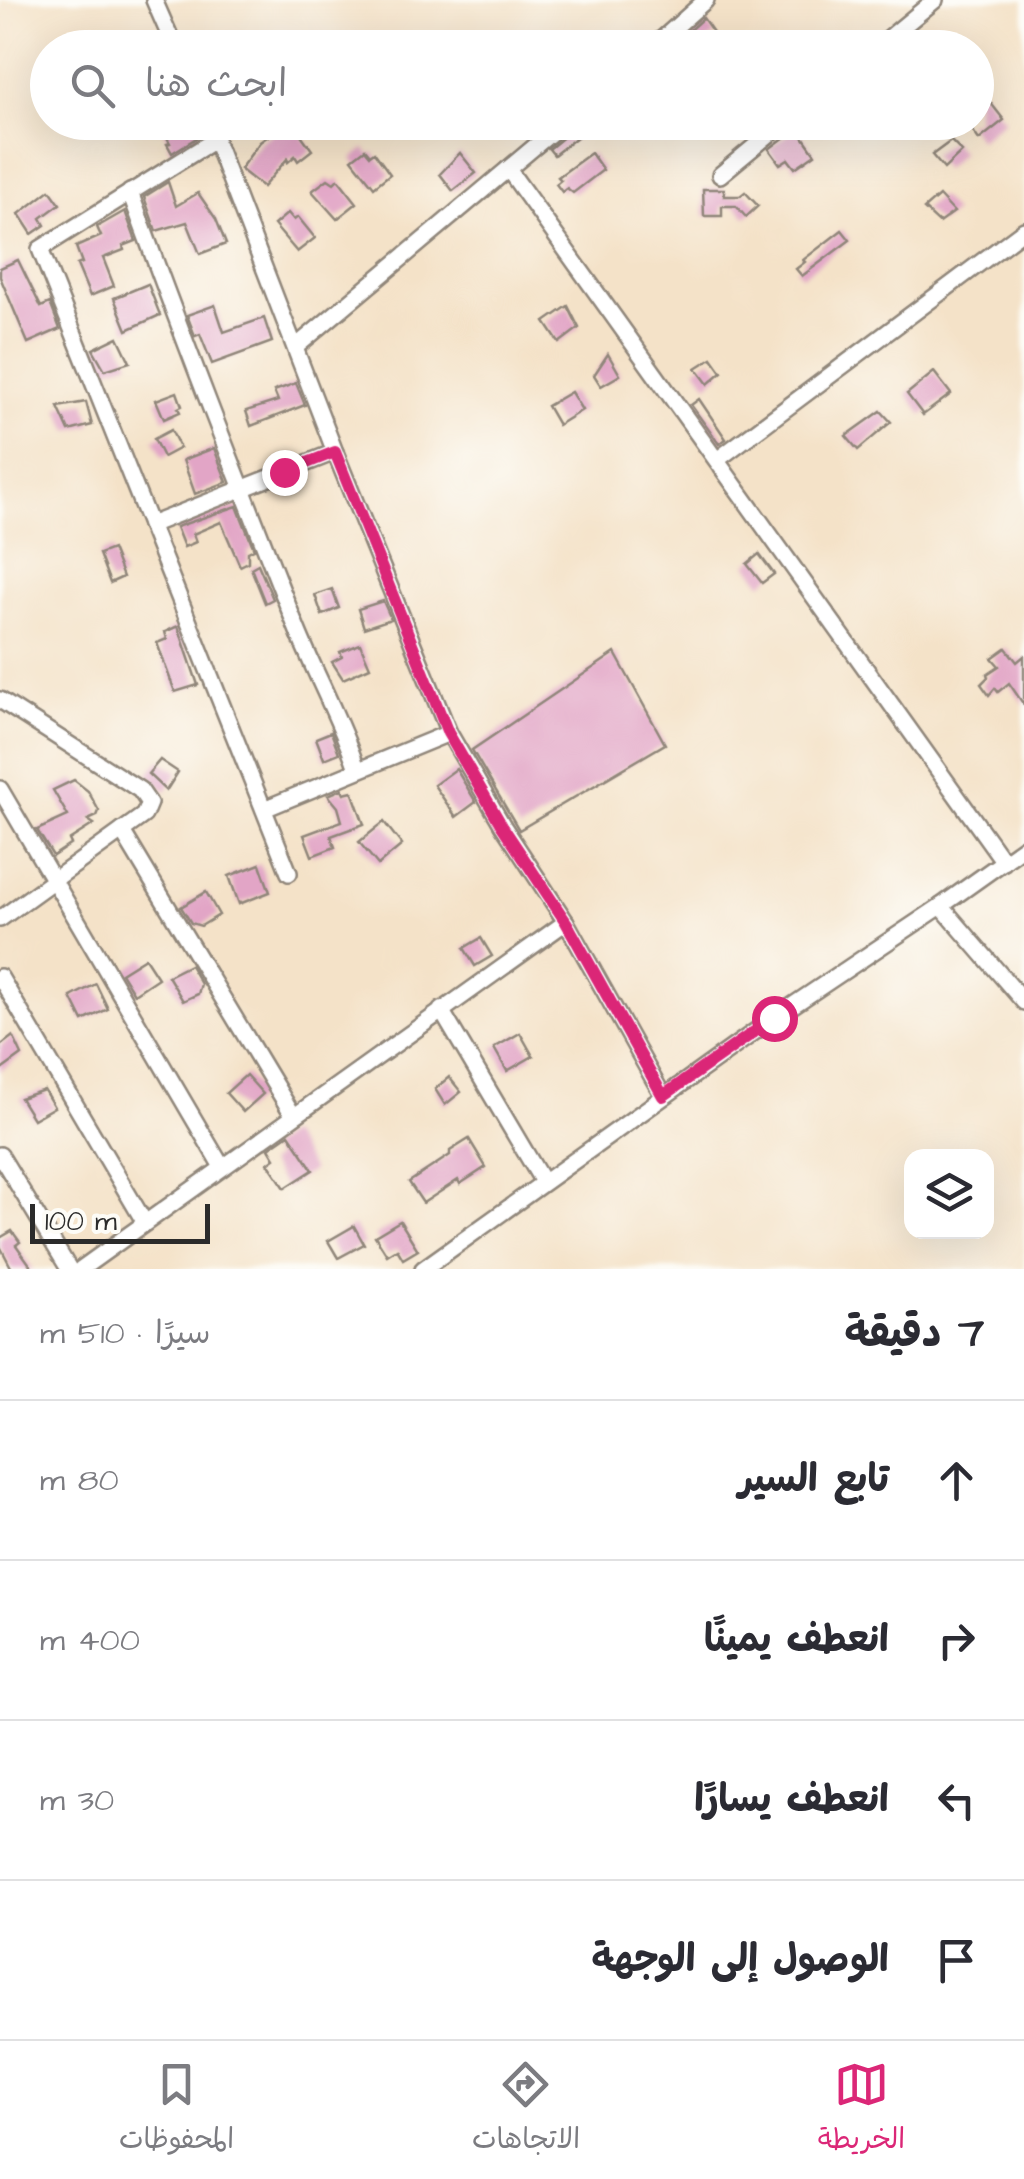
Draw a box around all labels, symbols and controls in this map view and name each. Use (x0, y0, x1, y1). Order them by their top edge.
search box (30, 30, 994, 140)
icon: search (65, 58, 120, 113)
text: ابحث هنا (145, 59, 287, 111)
route end (262, 450, 308, 496)
route start (752, 996, 798, 1042)
map controls (904, 1149, 994, 1239)
button: layers (904, 1149, 994, 1239)
scale bar (30, 1199, 210, 1244)
text: 100 m (45, 1202, 117, 1241)
text: 7 دقيقة (844, 1305, 984, 1363)
text: سيرًا · 510 m (40, 1311, 210, 1356)
icon: ahead (929, 1453, 984, 1508)
text: تابع السير (738, 1454, 889, 1506)
text: 80 m (40, 1458, 119, 1503)
icon: right (929, 1613, 984, 1668)
text: انعطف يمينًا (704, 1614, 889, 1666)
text: 400 m (40, 1618, 140, 1663)
icon: left (929, 1773, 984, 1828)
text: انعطف يسارًا (694, 1774, 889, 1826)
text: 30 m (40, 1778, 114, 1823)
icon: arrive (929, 1933, 984, 1988)
text: الوصول إلى الوجهة (591, 1934, 889, 1986)
tab: المحفوظات (119, 2057, 234, 2163)
tab: الاتجاهات (472, 2057, 580, 2163)
tab: الخريطة (818, 2057, 905, 2163)

